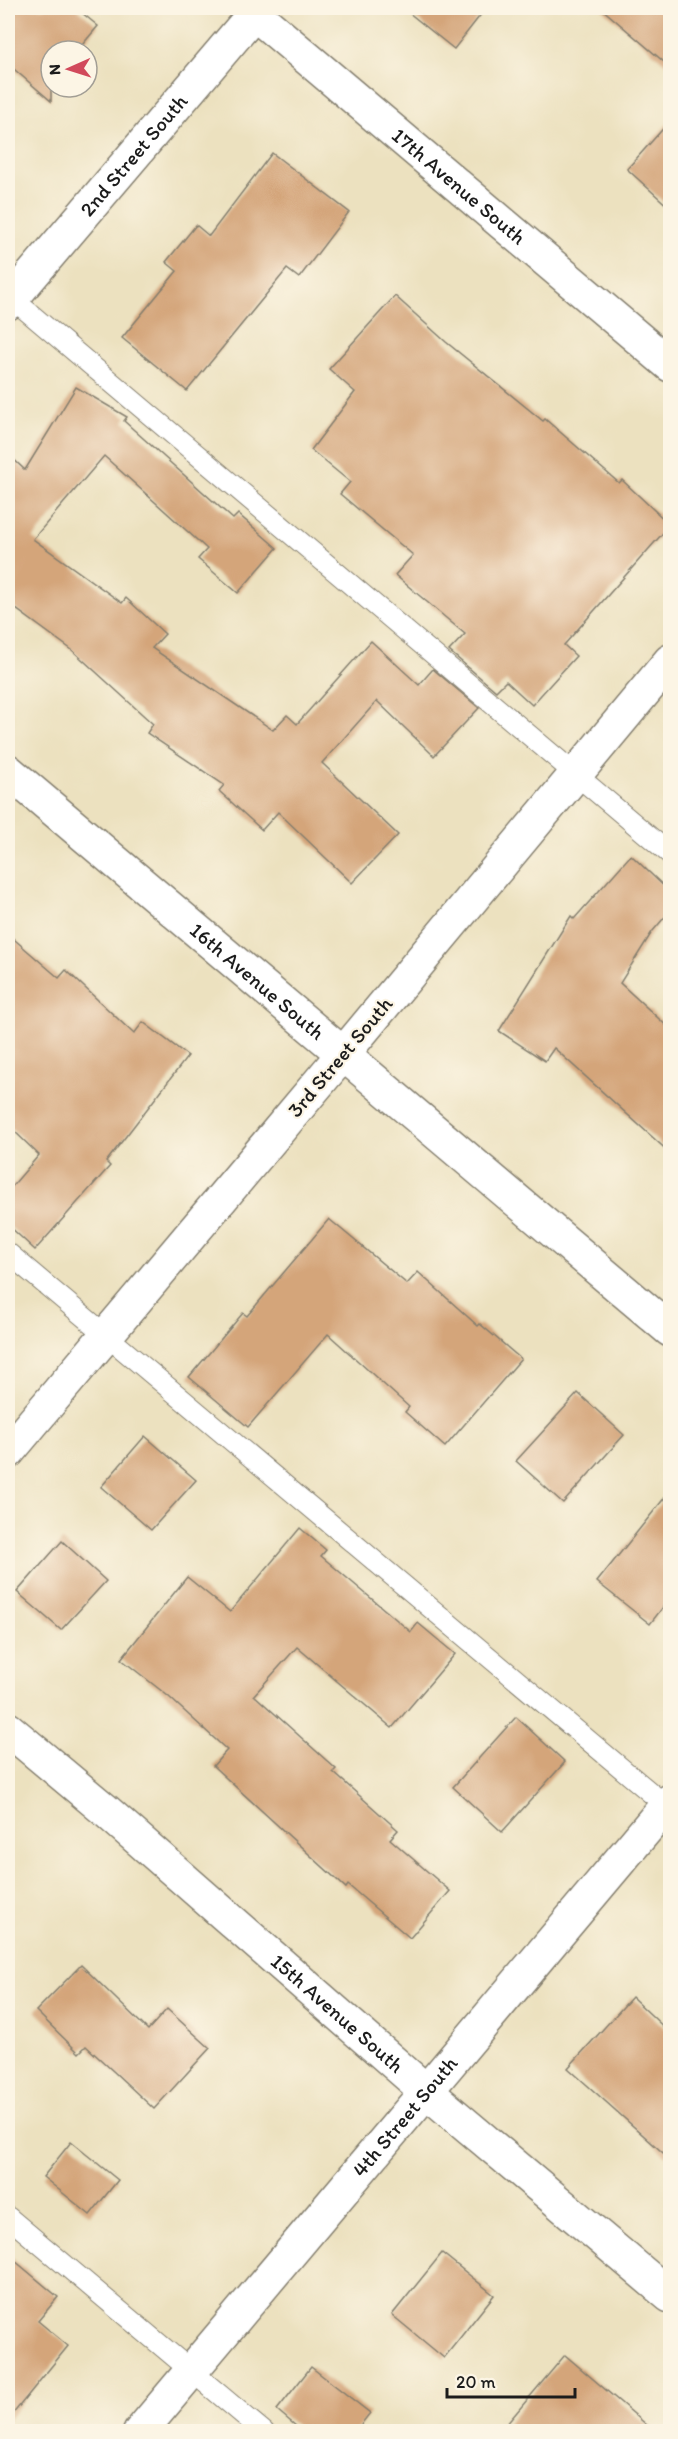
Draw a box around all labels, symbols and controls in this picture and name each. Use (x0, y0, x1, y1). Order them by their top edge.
north arrow (39, 39, 99, 99)
text: N (45, 64, 64, 76)
street label: 2nd Street South (74, 88, 193, 221)
street label: 17th Avenue South (387, 122, 531, 250)
street label: 16th Avenue South (185, 917, 330, 1045)
street label: 3rd Street South (282, 991, 398, 1122)
street label: 15th Avenue South (266, 1948, 409, 2078)
street label: 4th Street South (347, 2050, 463, 2182)
scale bar (447, 2361, 574, 2399)
text: 20 m (456, 2371, 496, 2393)

